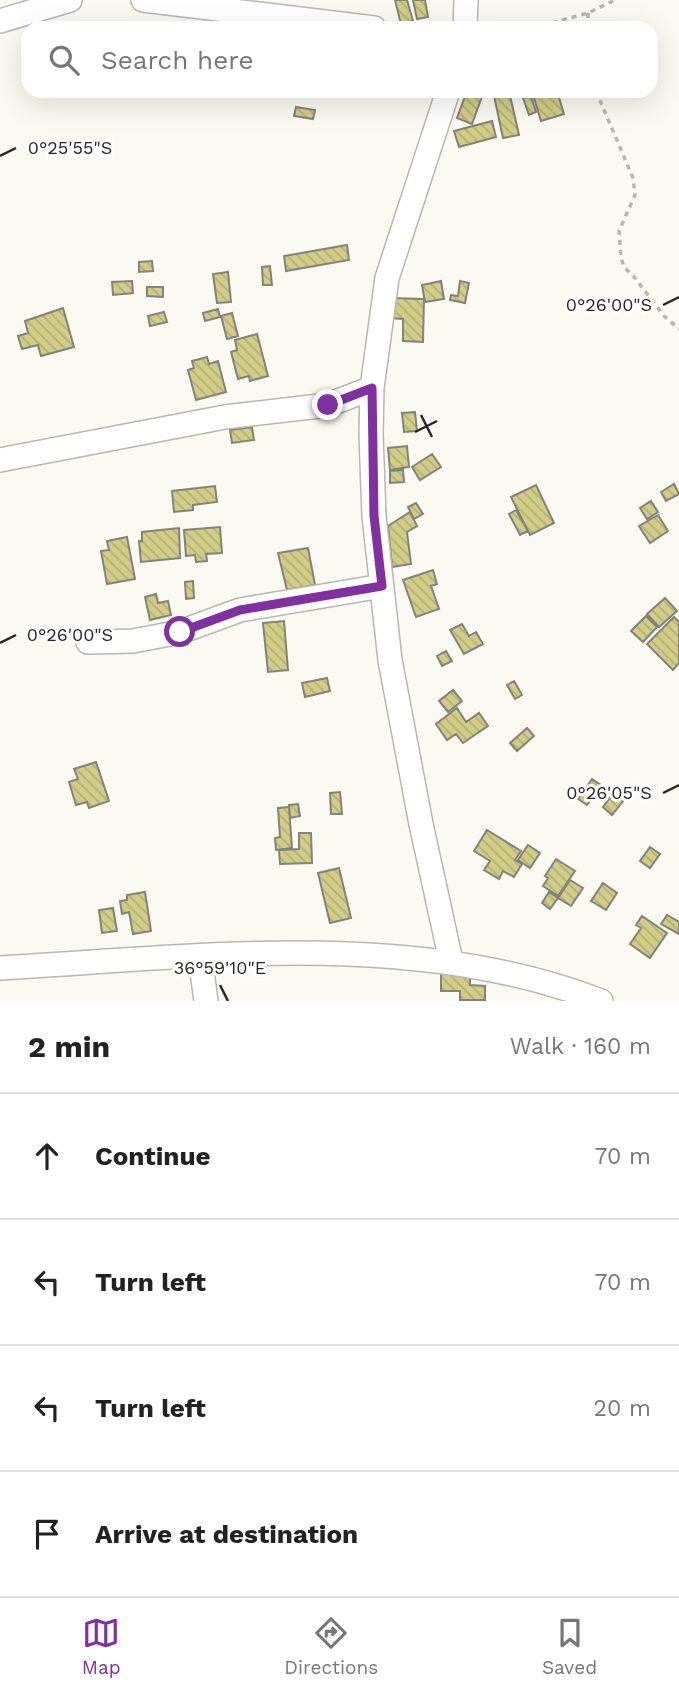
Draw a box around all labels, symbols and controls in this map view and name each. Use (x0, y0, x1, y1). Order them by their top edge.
search box (21, 21, 658, 98)
icon: search (45, 41, 83, 79)
text: Search here (101, 45, 253, 75)
text: 0°25'55"S (28, 137, 112, 158)
text: 0°26'00"S (566, 294, 652, 315)
route end (312, 389, 343, 420)
route start (164, 616, 195, 647)
text: 0°26'00"S (27, 624, 113, 645)
text: 0°26'05"S (566, 782, 652, 803)
text: 36°59'10"E (174, 957, 266, 978)
text: 2 min (28, 1029, 110, 1064)
text: Walk · 160 m (510, 1033, 651, 1060)
icon: ahead (28, 1137, 66, 1175)
text: Continue (95, 1141, 211, 1171)
text: 70 m (594, 1143, 651, 1170)
icon: left (28, 1263, 66, 1301)
text: Turn left (95, 1267, 206, 1297)
text: 70 m (594, 1269, 651, 1296)
icon: left (28, 1389, 66, 1427)
text: Turn left (95, 1393, 206, 1423)
text: 20 m (594, 1395, 651, 1422)
icon: arrive (28, 1515, 66, 1553)
text: Arrive at destination (95, 1519, 358, 1549)
tab: Map (82, 1614, 121, 1679)
tab: Directions (284, 1614, 378, 1679)
tab: Saved (542, 1614, 597, 1679)

